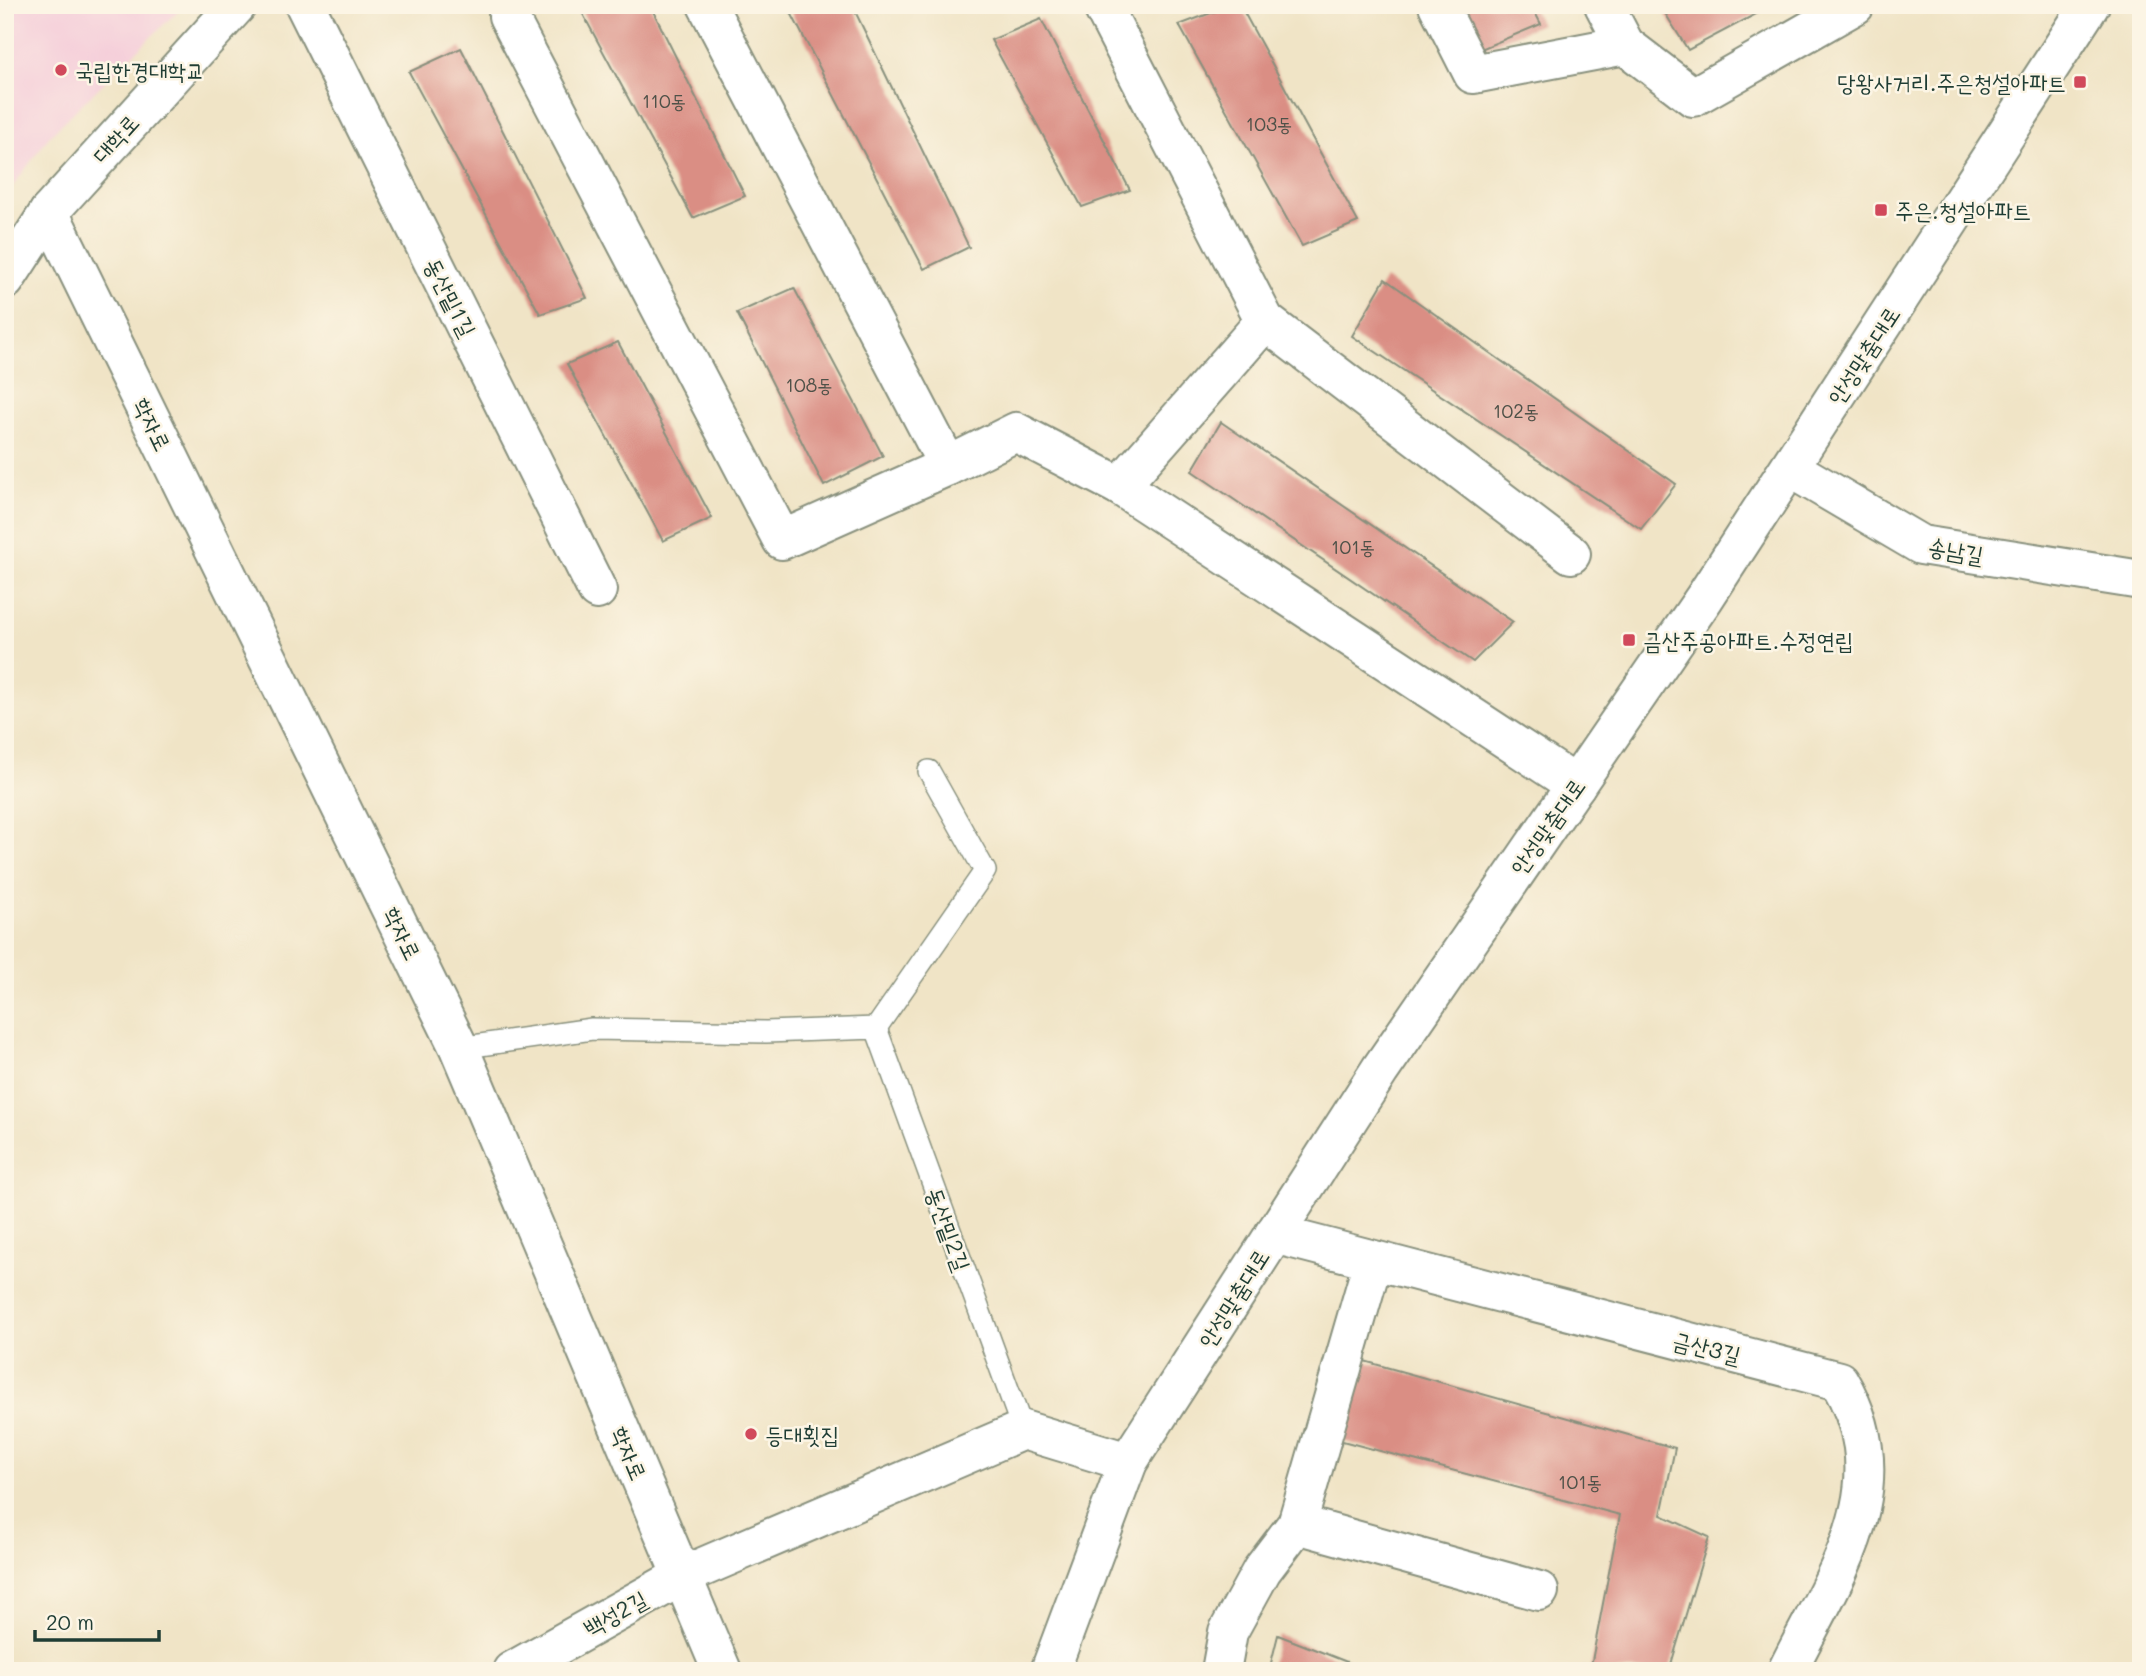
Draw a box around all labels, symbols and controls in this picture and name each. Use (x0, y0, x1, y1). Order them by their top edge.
place label: 국립한경대학교 (75, 55, 205, 85)
marker: 국립한경대학교 (53, 62, 69, 78)
place label: 당왕사거리.주은청설아파트 (1837, 67, 2066, 97)
marker: 당왕사거리.주은청설아파트 (2072, 74, 2088, 90)
house number: 110동 (642, 88, 686, 113)
street label: 대학로 (85, 107, 145, 169)
house number: 103동 (1246, 111, 1292, 136)
place label: 주은.청설아파트 (1895, 195, 2031, 225)
marker: 주은.청설아파트 (1873, 202, 1889, 218)
street label: 동산밑1길 (418, 253, 484, 341)
street label: 안성맞춤대로 (1820, 300, 1906, 410)
house number: 108동 (785, 372, 833, 397)
street label: 학자로 (127, 392, 179, 456)
house number: 102동 (1493, 398, 1539, 423)
street label: 송남길 (1926, 530, 1986, 570)
house number: 101동 (1331, 534, 1375, 559)
place label: 금산주공아파트.수정연립 (1643, 625, 1853, 655)
marker: 금산주공아파트.수정연립 (1621, 632, 1637, 648)
street label: 안성맞춤대로 (1503, 772, 1591, 880)
street label: 학자로 (377, 901, 429, 965)
street label: 동산밑2길 (920, 1183, 978, 1275)
street label: 안성맞춤대로 (1191, 1243, 1275, 1353)
street label: 금산3길 (1670, 1324, 1744, 1370)
place label: 등대횟집 (765, 1419, 839, 1449)
street label: 학자로 (605, 1422, 655, 1484)
marker: 등대횟집 (743, 1426, 759, 1442)
house number: 101동 (1558, 1469, 1602, 1494)
street label: 백성2길 (578, 1583, 652, 1643)
scale bar (35, 1599, 159, 1643)
text: 20 m (46, 1608, 94, 1635)

